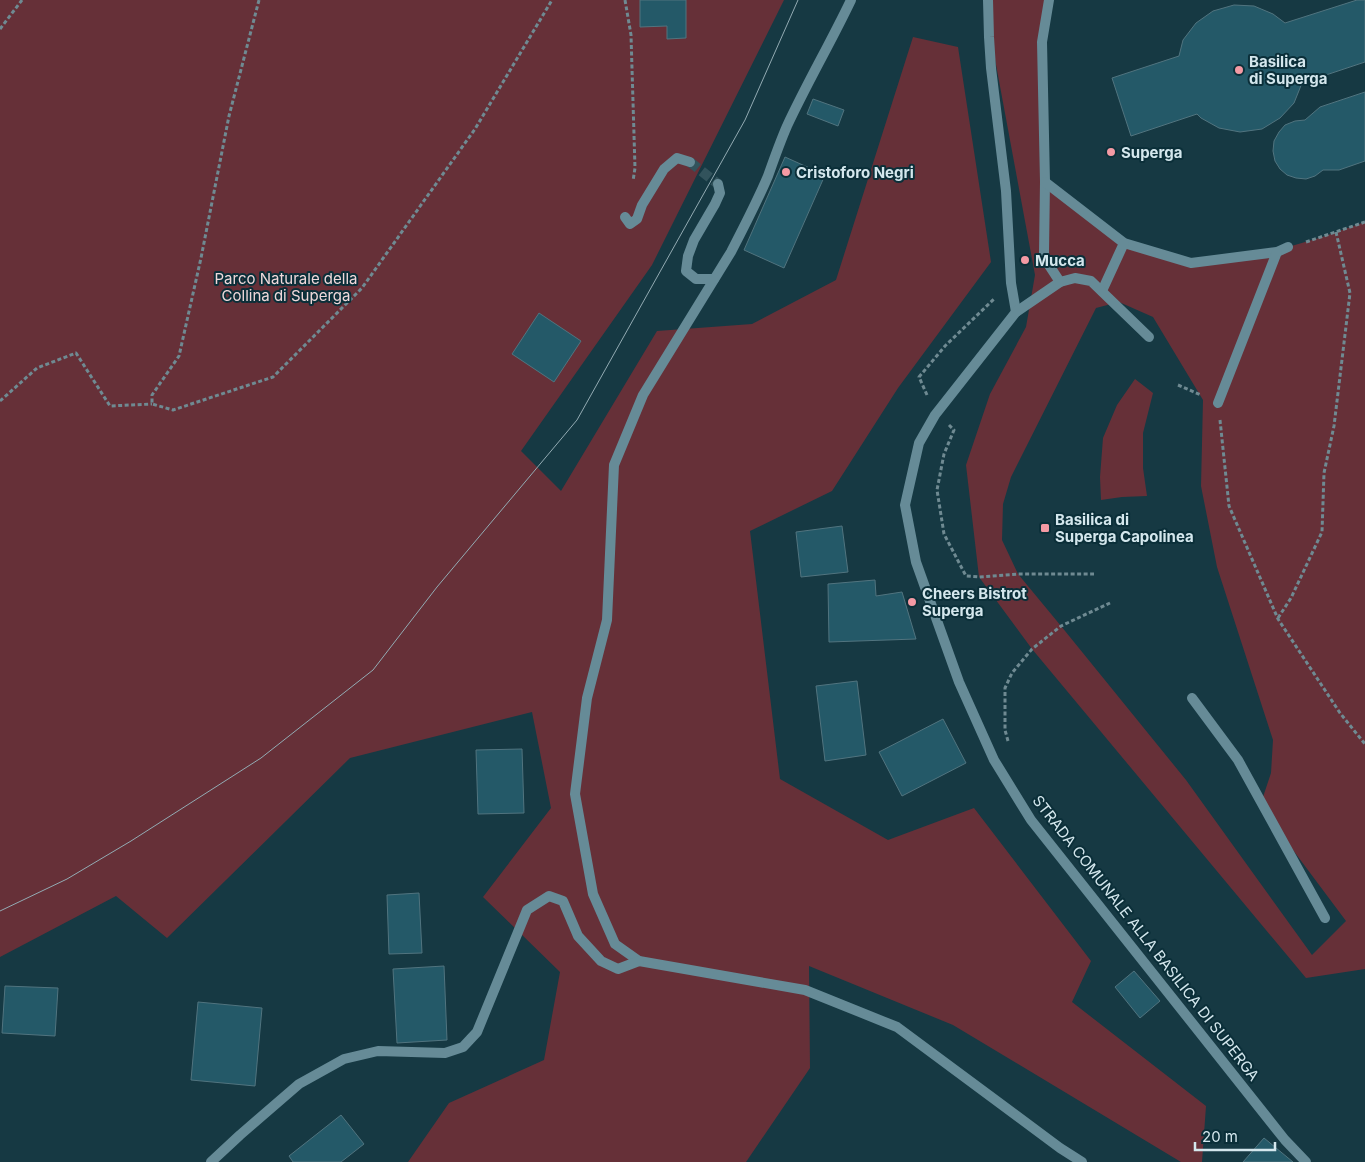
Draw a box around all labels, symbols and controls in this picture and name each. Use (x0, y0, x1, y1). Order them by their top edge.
place label: Basilica di Superga (1249, 52, 1328, 88)
marker: Basilica di Superga (1233, 64, 1245, 76)
place label: Superga (1121, 143, 1182, 162)
marker: Superga (1105, 146, 1117, 158)
place label: Cristoforo Negri (796, 163, 914, 182)
marker: Cristoforo Negri (780, 166, 792, 178)
place label: Mucca (1035, 251, 1085, 270)
marker: Mucca (1019, 254, 1031, 266)
park label: Parco Naturale della Collina di Superga (215, 269, 357, 305)
place label: Basilica di Superga Capolinea (1055, 510, 1194, 546)
marker: Basilica di Superga Capolinea (1039, 522, 1051, 534)
place label: Cheers Bistrot Superga (922, 584, 1027, 620)
marker: Cheers Bistrot Superga (906, 596, 918, 608)
street label: STRADA COMUNALE ALLA BASILICA DI SUPERGA (1028, 791, 1264, 1085)
scale bar (1195, 1120, 1275, 1152)
text: 20 m (1202, 1127, 1238, 1146)

